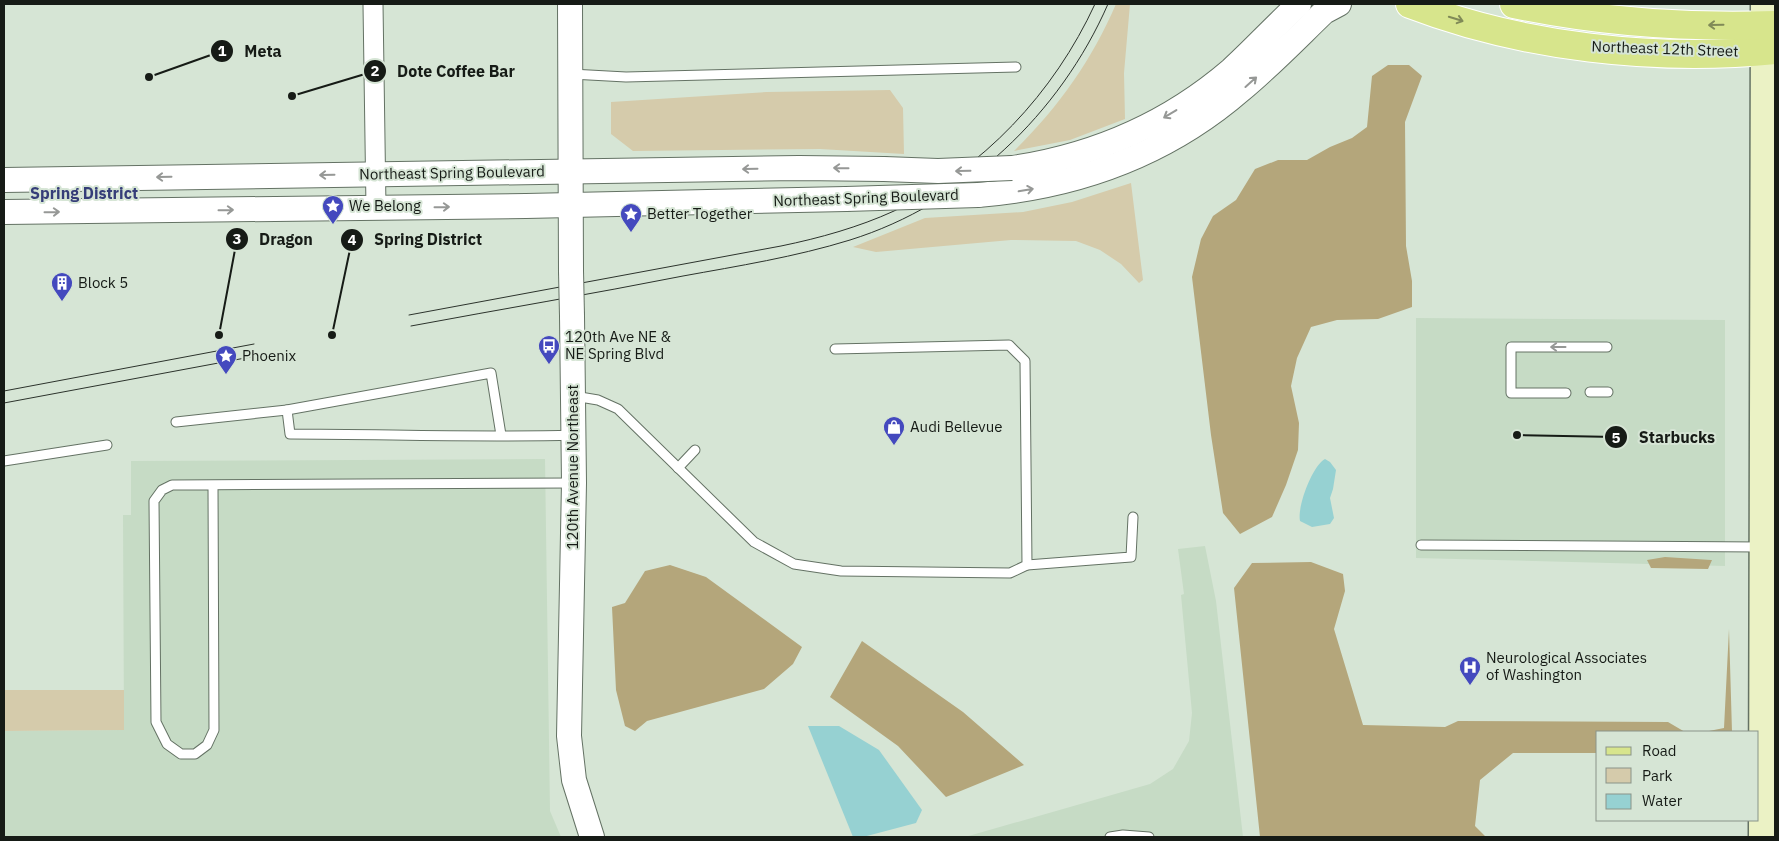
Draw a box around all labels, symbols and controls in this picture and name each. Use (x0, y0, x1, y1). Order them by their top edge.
one-way arrow (1448, 15, 1464, 25)
one-way arrow (1708, 21, 1724, 30)
callout: Meta (209, 35, 292, 66)
street label: Northeast 12th Street (1591, 36, 1739, 61)
text: 1 (217, 41, 227, 60)
text: Meta (244, 41, 282, 61)
callout: Dote Coffee Bar (362, 55, 525, 86)
text: 2 (370, 61, 380, 80)
text: Dote Coffee Bar (397, 61, 515, 81)
one-way arrow (1244, 76, 1257, 88)
one-way arrow (1163, 109, 1177, 119)
street label: Northeast Spring Boulevard (359, 161, 545, 184)
one-way arrow (834, 163, 850, 173)
one-way arrow (743, 164, 759, 174)
one-way arrow (955, 166, 972, 176)
one-way arrow (319, 170, 335, 180)
one-way arrow (156, 173, 172, 182)
district label: Spring District (30, 183, 138, 203)
street label: Northeast Spring Boulevard (773, 185, 959, 210)
one-way arrow (1018, 185, 1034, 195)
place icon: We Belong (321, 194, 345, 225)
place label: We Belong (349, 196, 421, 215)
one-way arrow (434, 202, 450, 212)
place icon: Better Together (619, 202, 643, 233)
place label: Better Together (647, 204, 753, 223)
one-way arrow (218, 205, 234, 215)
one-way arrow (44, 207, 60, 217)
callout: Dragon (224, 224, 323, 255)
callout: Spring District (339, 224, 493, 255)
text: 3 (232, 229, 242, 248)
text: Dragon (259, 229, 313, 249)
text: Spring District (374, 229, 482, 249)
text: 4 (347, 230, 357, 249)
building icon: Block 5 (50, 271, 74, 302)
place label: Block 5 (78, 273, 128, 292)
place label: 120th Ave NE & NE Spring Blvd (565, 327, 672, 363)
bus stop icon: 120th Ave NE & NE Spring Blvd (537, 334, 561, 365)
one-way arrow (1550, 342, 1566, 352)
place icon: Phoenix (214, 344, 238, 375)
place label: Phoenix (242, 346, 297, 365)
street label: 120th Avenue Northeast (563, 384, 582, 550)
shop icon: Audi Bellevue (882, 415, 906, 446)
place label: Audi Bellevue (910, 417, 1003, 436)
callout: Starbucks (1604, 422, 1725, 453)
text: Starbucks (1639, 427, 1715, 447)
text: 5 (1611, 428, 1621, 447)
place label: Neurological Associates of Washington (1486, 648, 1647, 684)
hospital icon: Neurological Associates of Washington (1458, 655, 1482, 686)
legend (1596, 731, 1759, 821)
text: Road (1642, 741, 1677, 760)
text: Park (1642, 766, 1672, 785)
text: Water (1642, 791, 1683, 810)

